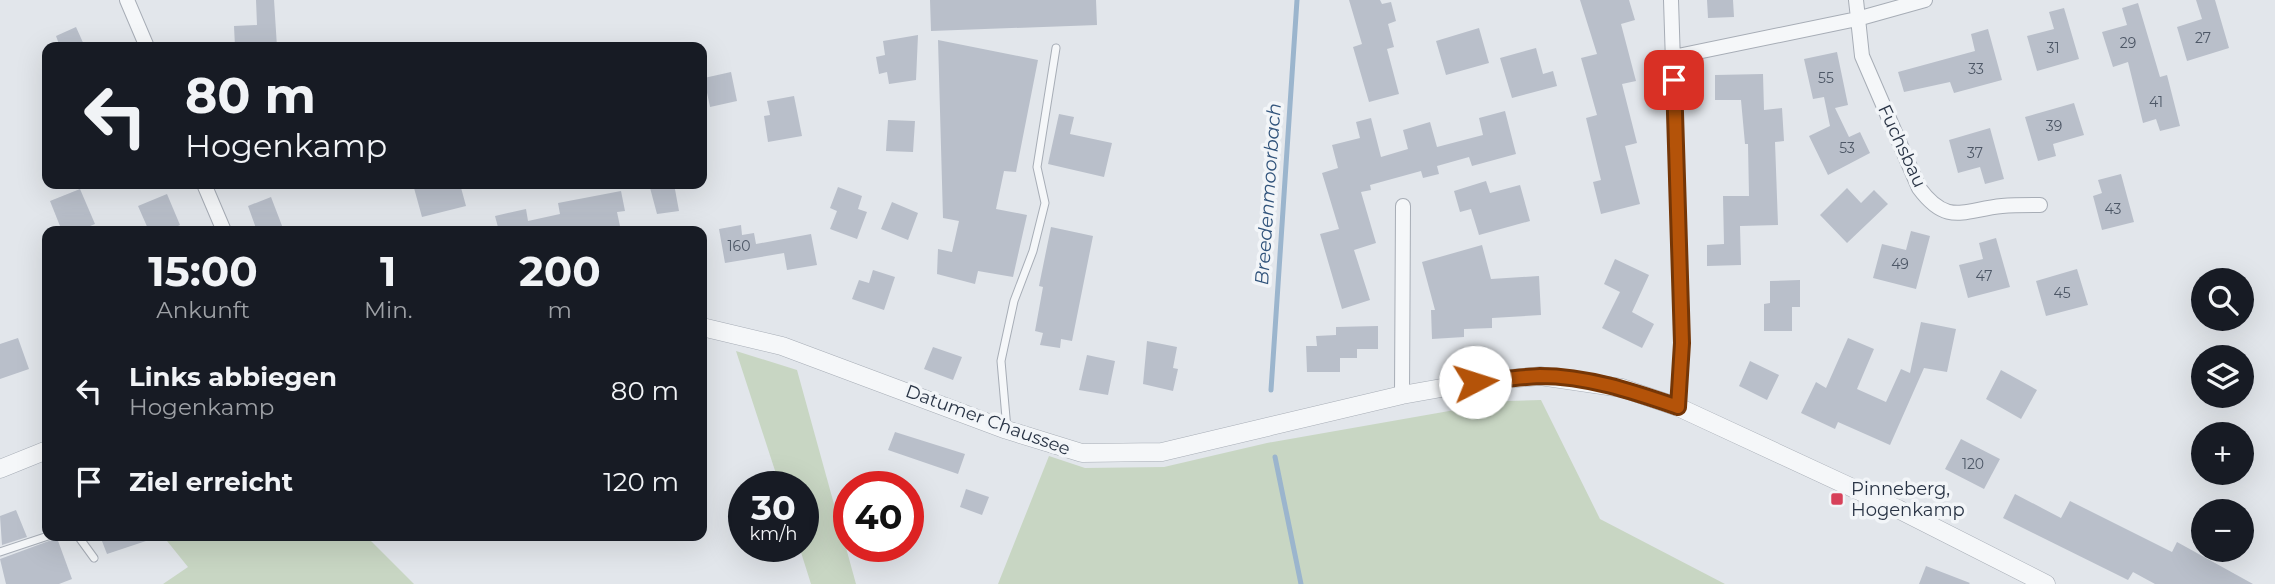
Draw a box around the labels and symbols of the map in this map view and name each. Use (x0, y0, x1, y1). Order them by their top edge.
house number: 27 (2195, 29, 2211, 47)
house number: 29 (2120, 34, 2136, 52)
house number: 31 (2047, 39, 2059, 57)
pin (1644, 50, 1704, 110)
house number: 33 (1968, 60, 1984, 78)
house number: 55 (1818, 69, 1834, 87)
house number: 41 (2149, 93, 2163, 111)
street label: Fuchsbau (1873, 101, 1931, 191)
water label: Breedenmoorbach (1250, 102, 1286, 286)
house number: 39 (2046, 117, 2062, 135)
house number: 53 (1839, 139, 1855, 157)
house number: 37 (1967, 144, 1983, 162)
house number: 43 (2105, 200, 2122, 218)
house number: 160 (728, 237, 750, 255)
house number: 49 (1891, 255, 1909, 273)
house number: 47 (1976, 267, 1992, 285)
house number: 45 (2053, 284, 2071, 302)
position arrow (1438, 345, 1512, 419)
street label: Datumer Chaussee (903, 380, 1074, 460)
house number: 120 (1962, 455, 1984, 473)
speed limit sign: 40 (833, 471, 924, 562)
place label: Pinneberg, Hogenkamp (1851, 478, 1965, 521)
marker: Pinneberg, Hogenkamp (1829, 491, 1845, 507)

